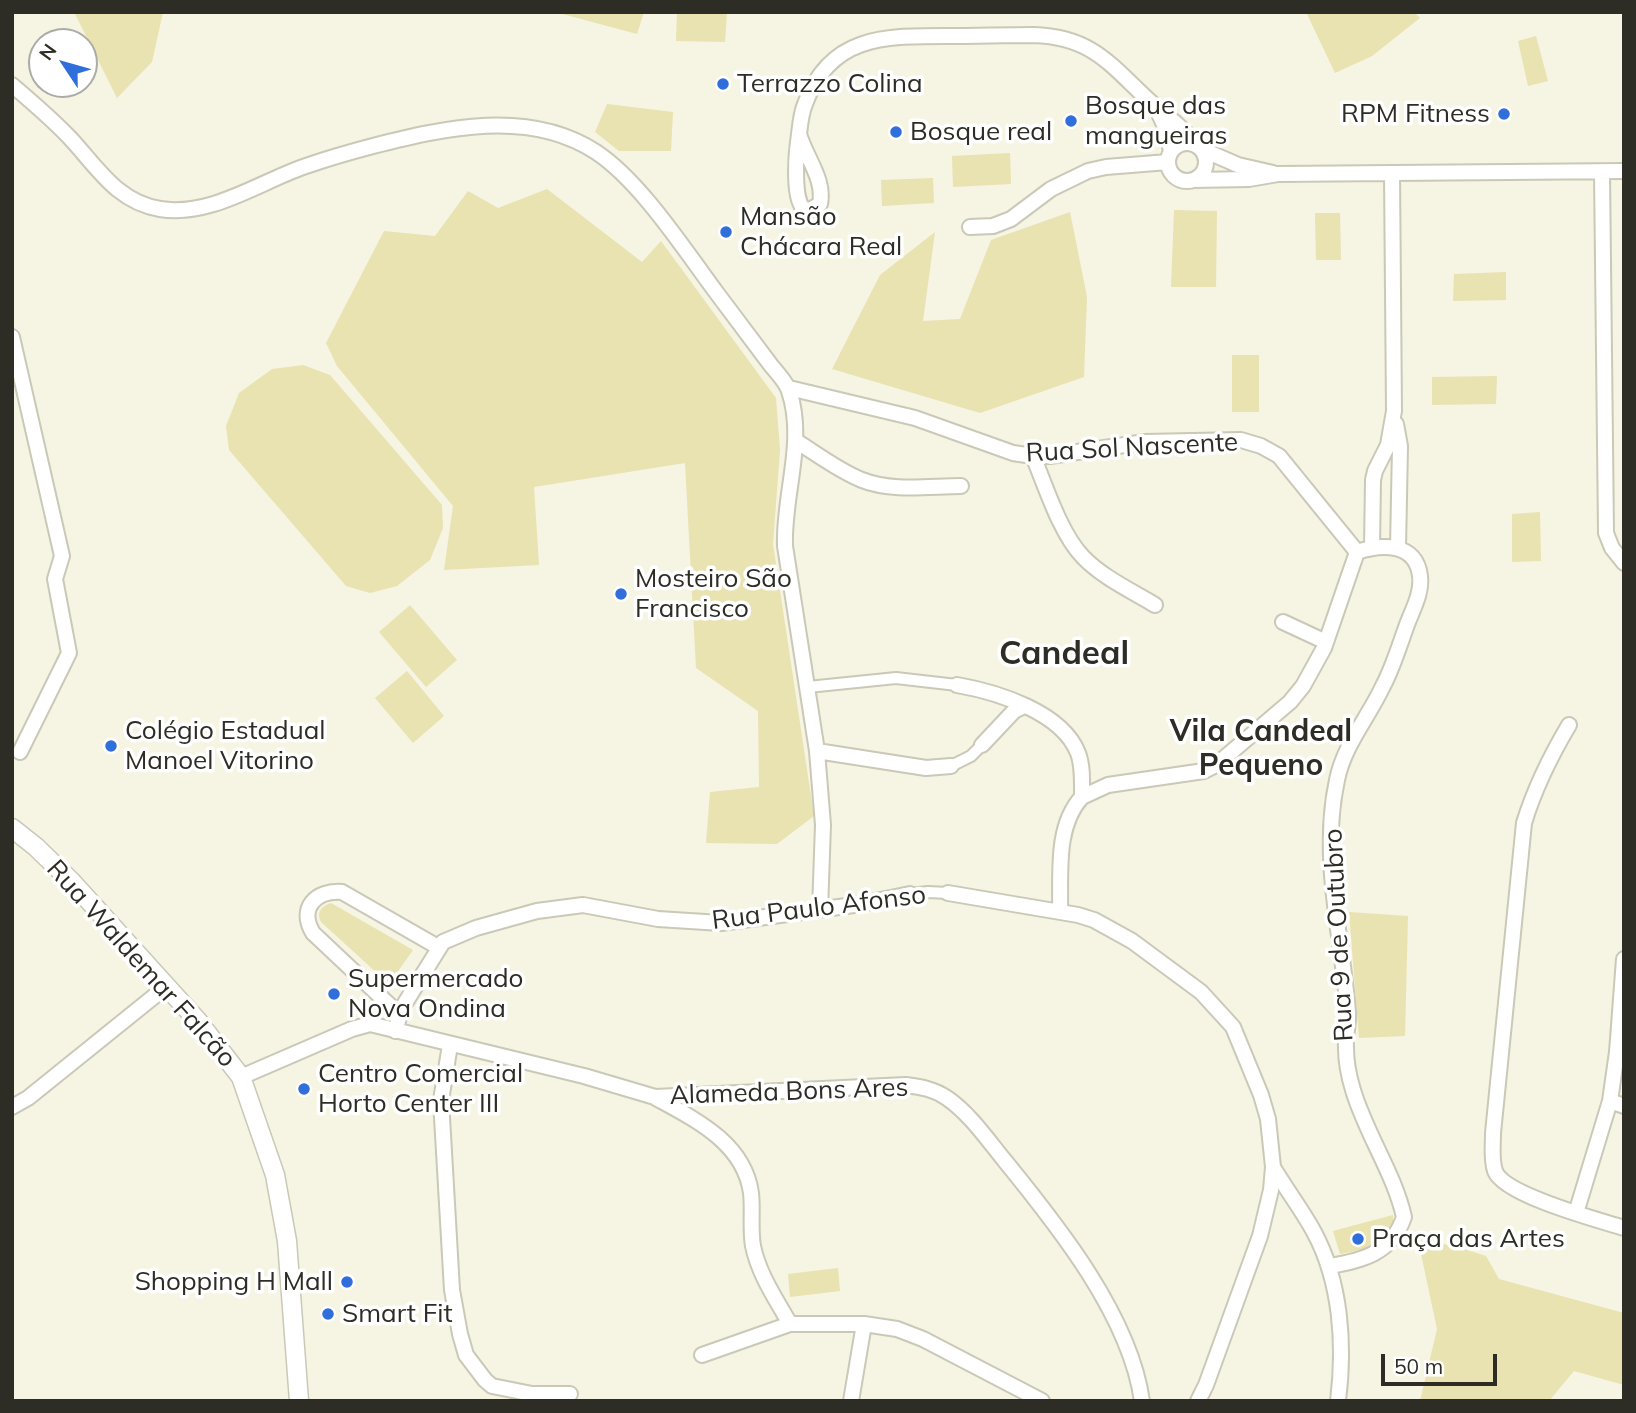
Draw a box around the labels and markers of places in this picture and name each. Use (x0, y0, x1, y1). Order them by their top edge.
place label: Terrazzo Colina (737, 68, 922, 100)
marker: Terrazzo Colina (715, 76, 731, 92)
place label: Bosque das mangueiras (1085, 90, 1227, 152)
place label: RPM Fitness (1341, 98, 1490, 130)
marker: RPM Fitness (1496, 106, 1512, 122)
marker: Bosque das mangueiras (1063, 113, 1079, 129)
place label: Bosque real (910, 116, 1052, 148)
marker: Bosque real (888, 124, 904, 140)
place label: Mansão Chácara Real (740, 201, 902, 262)
marker: Mansão Chácara Real (718, 224, 734, 240)
place label: Mosteiro São Francisco (635, 563, 792, 624)
marker: Mosteiro São Francisco (613, 586, 629, 602)
place label: Colégio Estadual Manoel Vitorino (125, 715, 325, 776)
marker: Colégio Estadual Manoel Vitorino (103, 738, 119, 754)
place label: Supermercado Nova Ondina (348, 963, 523, 1024)
marker: Supermercado Nova Ondina (326, 986, 342, 1002)
place label: Centro Comercial Horto Center III (318, 1058, 523, 1120)
marker: Centro Comercial Horto Center III (296, 1081, 312, 1097)
place label: Praça das Artes (1372, 1223, 1565, 1255)
marker: Praça das Artes (1350, 1231, 1366, 1247)
place label: Shopping H Mall (135, 1266, 333, 1298)
marker: Shopping H Mall (339, 1274, 355, 1290)
place label: Smart Fit (342, 1298, 453, 1330)
marker: Smart Fit (320, 1306, 336, 1322)

